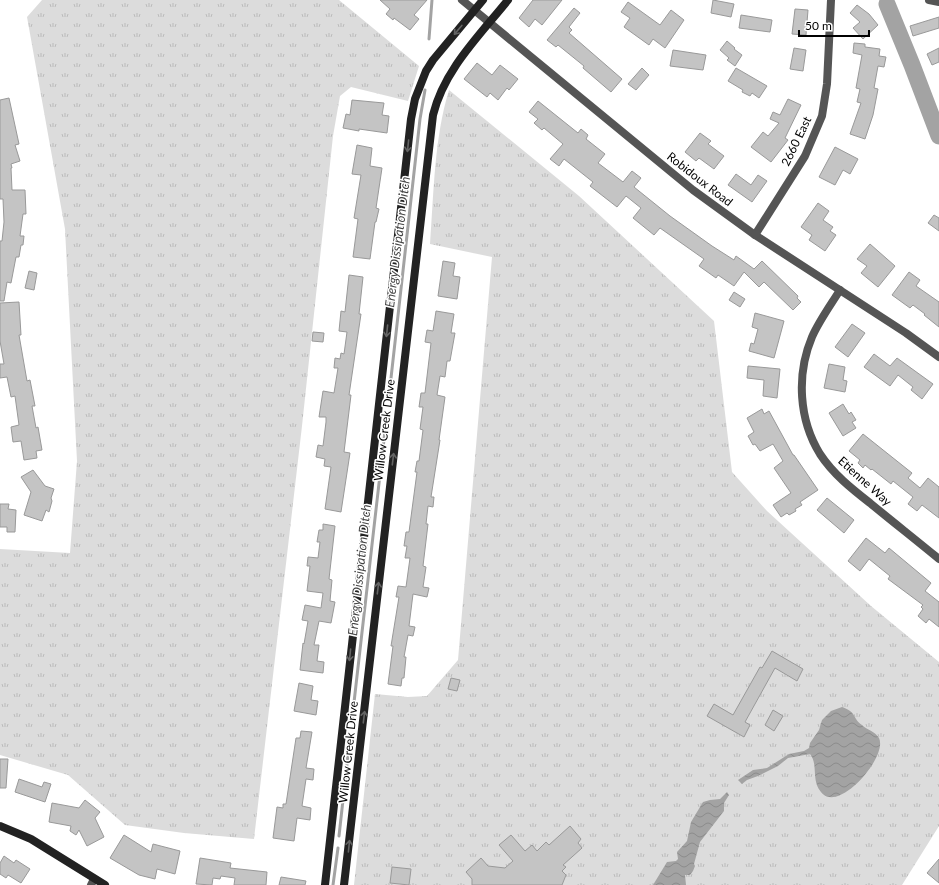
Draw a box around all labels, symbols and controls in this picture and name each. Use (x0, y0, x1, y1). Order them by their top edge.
scale bar (799, 12, 869, 38)
text: 50 m (805, 18, 832, 33)
one-way arrow (453, 25, 462, 35)
street label: 2660 East (778, 113, 815, 168)
one-way arrow (404, 139, 412, 152)
street label: Robidoux Road (664, 149, 736, 209)
water label: Energy Dissipation Ditch (381, 175, 413, 308)
one-way arrow (383, 324, 391, 337)
street label: Willow Creek Drive (370, 378, 398, 482)
one-way arrow (389, 453, 397, 466)
street label: Etienne Way (835, 453, 895, 509)
water label: Energy Dissipation Ditch (344, 503, 374, 636)
one-way arrow (375, 582, 382, 595)
one-way arrow (347, 648, 354, 661)
street label: Willow Creek Drive (335, 700, 361, 804)
one-way arrow (360, 711, 367, 724)
one-way arrow (345, 840, 353, 853)

